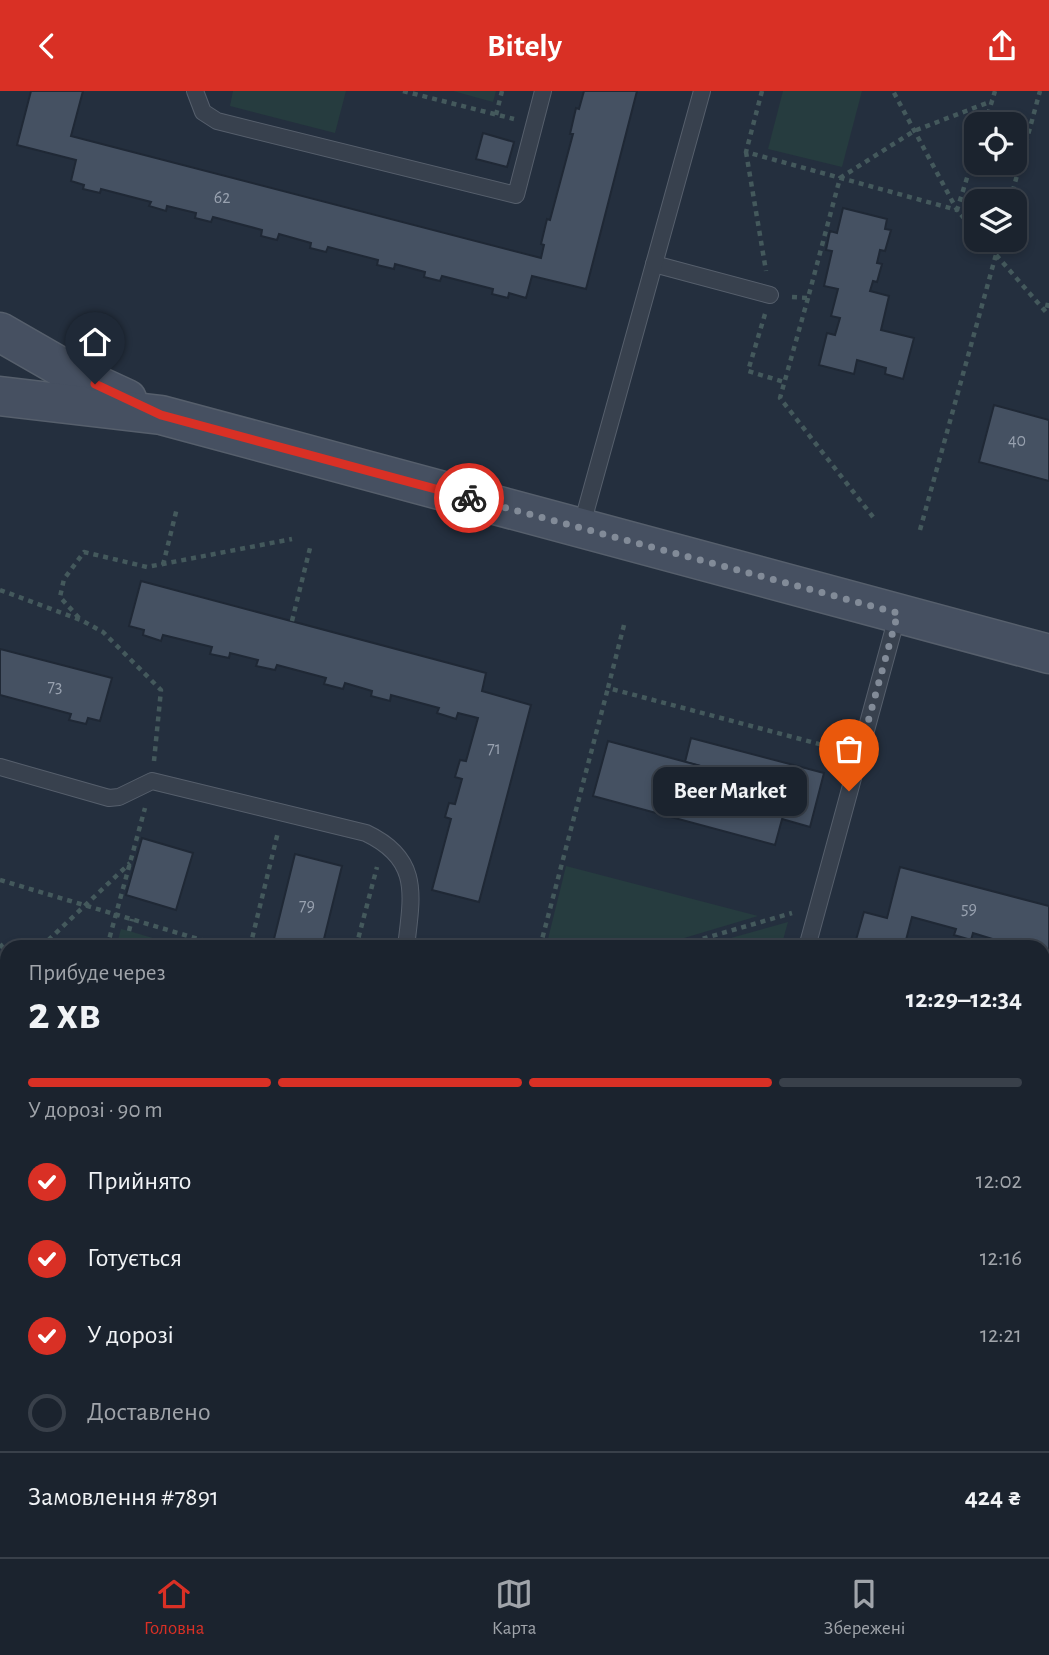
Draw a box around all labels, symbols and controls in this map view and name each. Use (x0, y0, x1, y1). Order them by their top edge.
icon: back (28, 27, 66, 65)
icon: share (983, 27, 1021, 65)
text: Bitely (487, 30, 562, 62)
map controls (964, 112, 1027, 252)
button: locate (964, 112, 1027, 175)
house number: 62 (214, 189, 230, 207)
button: layers (964, 189, 1027, 252)
pin (65, 312, 125, 384)
icon: home (76, 323, 114, 361)
house number: 40 (1008, 432, 1026, 450)
courier (434, 463, 504, 533)
icon: bike (450, 479, 488, 517)
house number: 73 (48, 678, 62, 696)
pin (819, 719, 879, 791)
icon: bag (830, 730, 868, 768)
house number: 71 (487, 740, 501, 758)
callout: Beer Market (653, 767, 807, 815)
text: Beer Market (674, 780, 786, 803)
house number: 79 (299, 897, 315, 915)
house number: 59 (961, 900, 977, 918)
text: Прибуде через (28, 962, 166, 985)
text: 12:29–12:34 (906, 986, 1022, 1012)
text: 2 хв (28, 991, 101, 1037)
text: У дорозі · 90 m (28, 1099, 163, 1122)
icon: check (28, 1163, 66, 1201)
text: Прийнято (87, 1168, 191, 1194)
text: 12:02 (976, 1170, 1022, 1193)
icon: check (28, 1240, 66, 1278)
text: Готується (87, 1245, 182, 1271)
text: 12:16 (980, 1247, 1022, 1270)
icon: check (28, 1317, 66, 1355)
text: У дорозі (87, 1322, 174, 1348)
text: 12:21 (980, 1324, 1022, 1347)
text: Доставлено (87, 1399, 211, 1425)
text: Замовлення #7891 (28, 1484, 219, 1510)
text: 424 ₴ (965, 1484, 1022, 1510)
tab: Головна (144, 1575, 204, 1640)
tab: Карта (492, 1575, 536, 1640)
tab: Збережені (824, 1575, 905, 1640)

